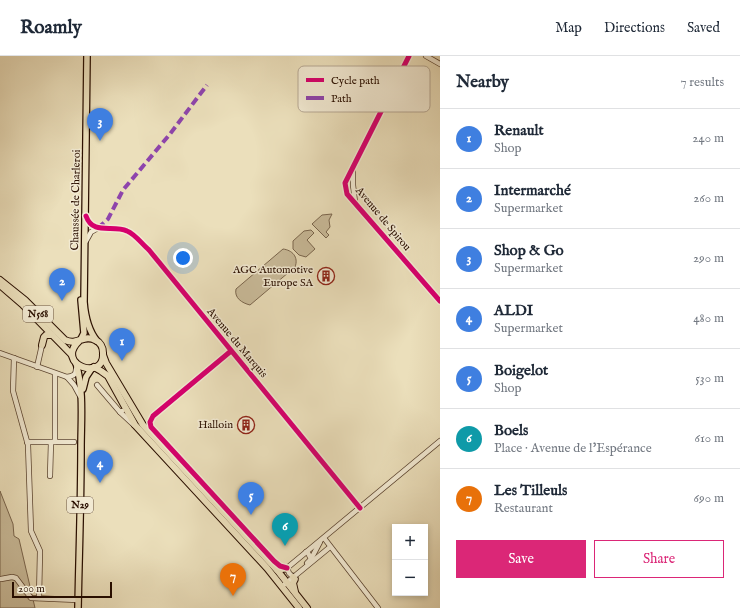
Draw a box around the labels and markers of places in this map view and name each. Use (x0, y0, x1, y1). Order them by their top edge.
pin: 3 (87, 108, 113, 141)
place label: AGC Automotive Europe SA (232, 263, 314, 290)
building icon: AGC Automotive Europe SA (316, 266, 336, 286)
pin: 2 (49, 268, 75, 301)
pin: 1 (109, 328, 135, 361)
building icon: Halloin (236, 415, 256, 435)
place label: Halloin (198, 418, 233, 432)
pin: 4 (87, 450, 113, 483)
pin: 5 (238, 482, 264, 515)
pin: 6 (272, 513, 298, 546)
pin: 7 (220, 563, 246, 596)

